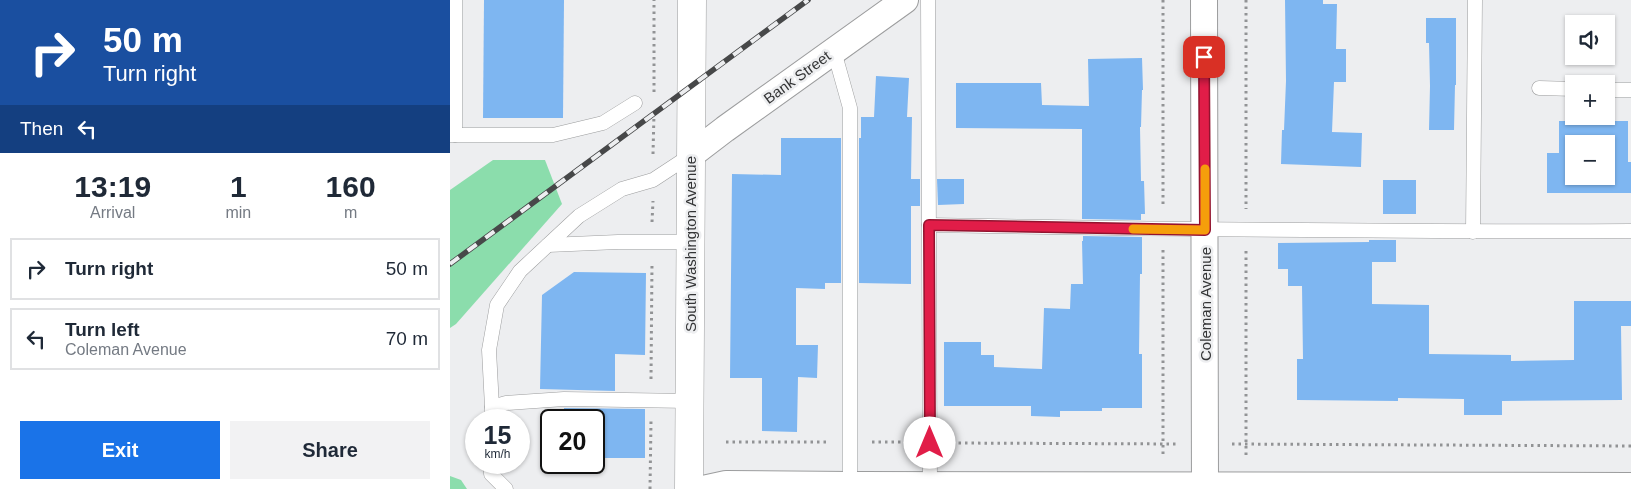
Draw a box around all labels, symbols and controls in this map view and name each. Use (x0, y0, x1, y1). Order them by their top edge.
map controls (1565, 15, 1615, 185)
button: sound (1565, 15, 1615, 65)
icon: right (20, 20, 85, 85)
text: 50 m (103, 20, 183, 59)
pin (1183, 36, 1225, 78)
icon: arrive (1190, 43, 1218, 71)
street label: Bank Street (760, 47, 834, 107)
text: Turn right (103, 61, 196, 86)
button: + (1565, 75, 1615, 125)
icon: left (73, 115, 101, 143)
text: Then (20, 118, 63, 139)
button: − (1565, 135, 1615, 185)
street label: South Washington Avenue (682, 156, 699, 332)
text: 13:19 (74, 170, 151, 203)
text: 1 (230, 170, 247, 203)
text: 160 (326, 170, 376, 203)
text: Arrival (90, 204, 135, 221)
text: min (225, 204, 251, 221)
text: m (344, 204, 357, 221)
street label: Coleman Avenue (1197, 247, 1214, 361)
icon: right (22, 255, 50, 283)
text: Turn right (65, 258, 153, 279)
text: 50 m (386, 258, 428, 279)
text: Turn left (65, 319, 140, 340)
icon: left (22, 325, 50, 353)
text: 70 m (386, 328, 428, 349)
text: Coleman Avenue (65, 341, 187, 358)
speed limit sign: 20 (540, 409, 605, 474)
position arrow (903, 416, 955, 468)
button: Exit (20, 421, 220, 479)
button: Share (230, 421, 430, 479)
text: 15 (484, 421, 511, 449)
text: km/h (484, 447, 511, 461)

